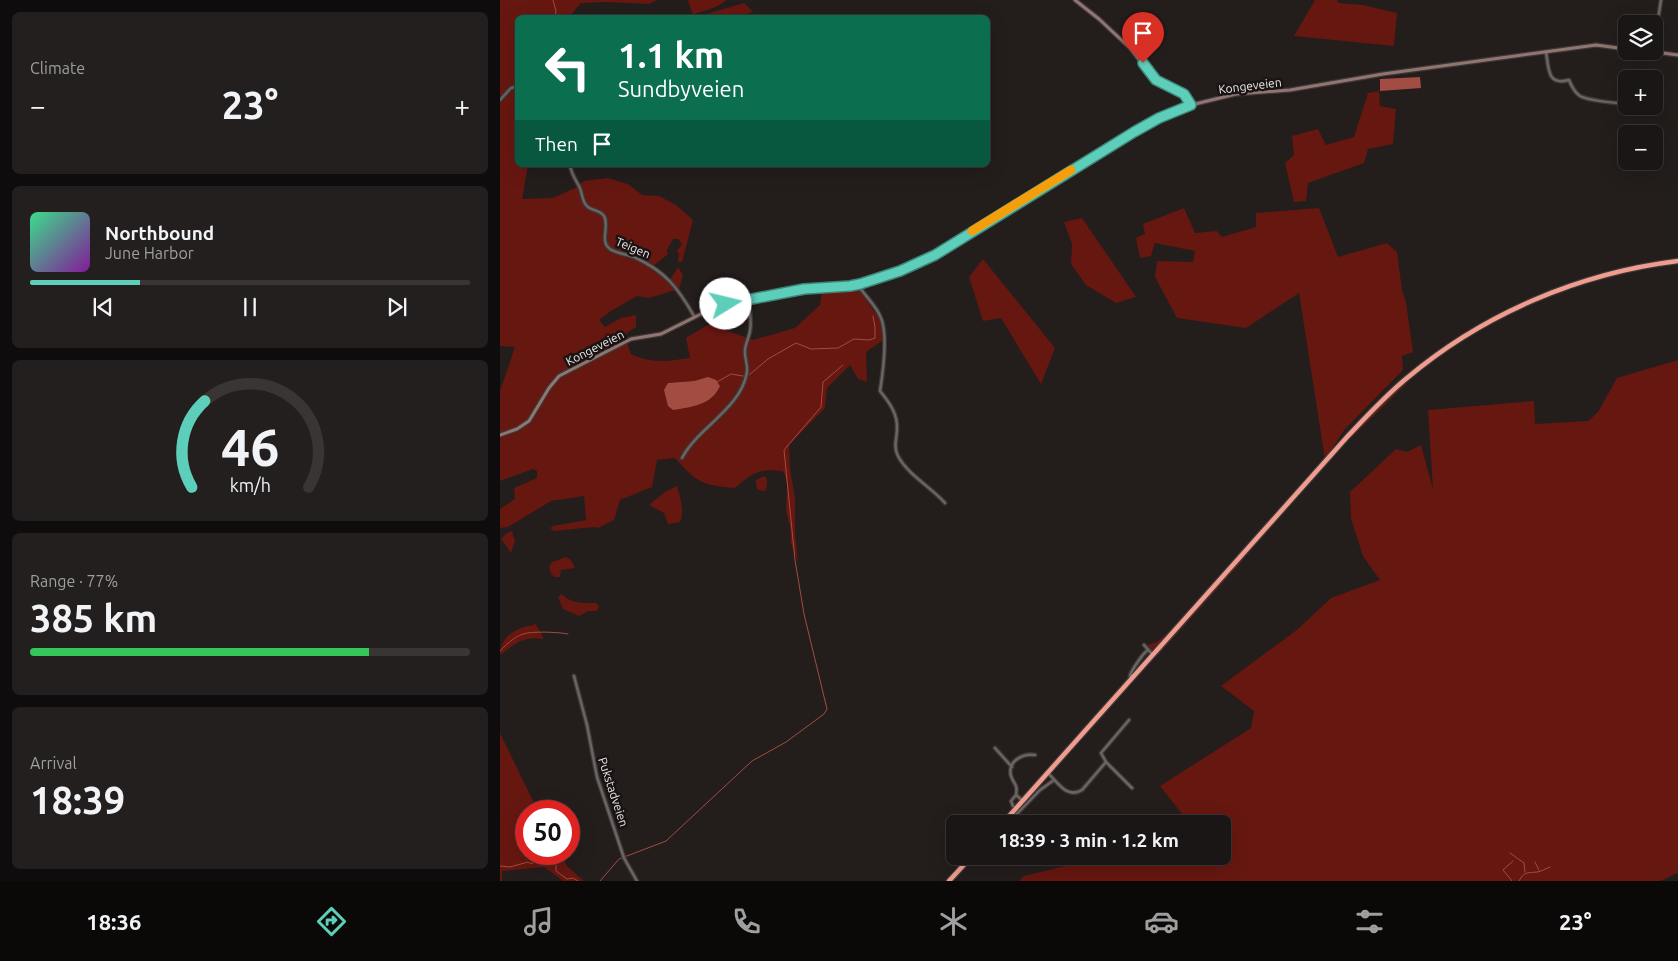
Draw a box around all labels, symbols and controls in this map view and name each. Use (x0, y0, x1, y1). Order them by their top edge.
pin (1122, 12, 1164, 63)
map controls (1618, 15, 1663, 170)
button: layers (1618, 15, 1663, 60)
icon: arrive (1129, 19, 1157, 47)
icon: left (535, 35, 600, 100)
text: 1.1 km (618, 35, 724, 75)
text: Climate (30, 59, 85, 77)
button: + (1618, 70, 1663, 115)
street label: Kongeveien (1218, 75, 1282, 96)
text: Sundbyveien (618, 76, 744, 101)
text: 23° (222, 84, 278, 126)
text: − (30, 90, 46, 121)
text: + (454, 90, 470, 121)
button: − (1618, 125, 1663, 170)
icon: arrive (588, 130, 616, 158)
text: Then (535, 133, 578, 155)
text: Northbound (105, 222, 214, 244)
street label: Teigen (614, 235, 652, 261)
text: June Harbor (105, 244, 194, 262)
position arrow (699, 277, 751, 329)
icon: previous (89, 293, 117, 321)
icon: pause (236, 293, 264, 321)
icon: next (383, 293, 411, 321)
street label: Kongeveien (564, 327, 626, 368)
text: 46 (221, 418, 279, 476)
text: km/h (229, 475, 271, 495)
text: Range · 77% (30, 572, 118, 590)
text: 385 km (30, 597, 157, 639)
text: Arrival (30, 754, 77, 772)
street label: Pukstadveien (596, 756, 631, 828)
text: 18:39 (30, 779, 125, 821)
speed limit sign: 50 (515, 800, 580, 865)
text: 18:39 · 3 min · 1.2 km (998, 829, 1179, 851)
icon: directions (314, 904, 349, 939)
icon: music (521, 904, 556, 939)
icon: phone (729, 904, 764, 939)
icon: climate (936, 904, 971, 939)
icon: car (1144, 904, 1179, 939)
icon: filters (1352, 904, 1387, 939)
text: 18:36 (86, 909, 141, 934)
text: 23° (1559, 909, 1592, 934)

